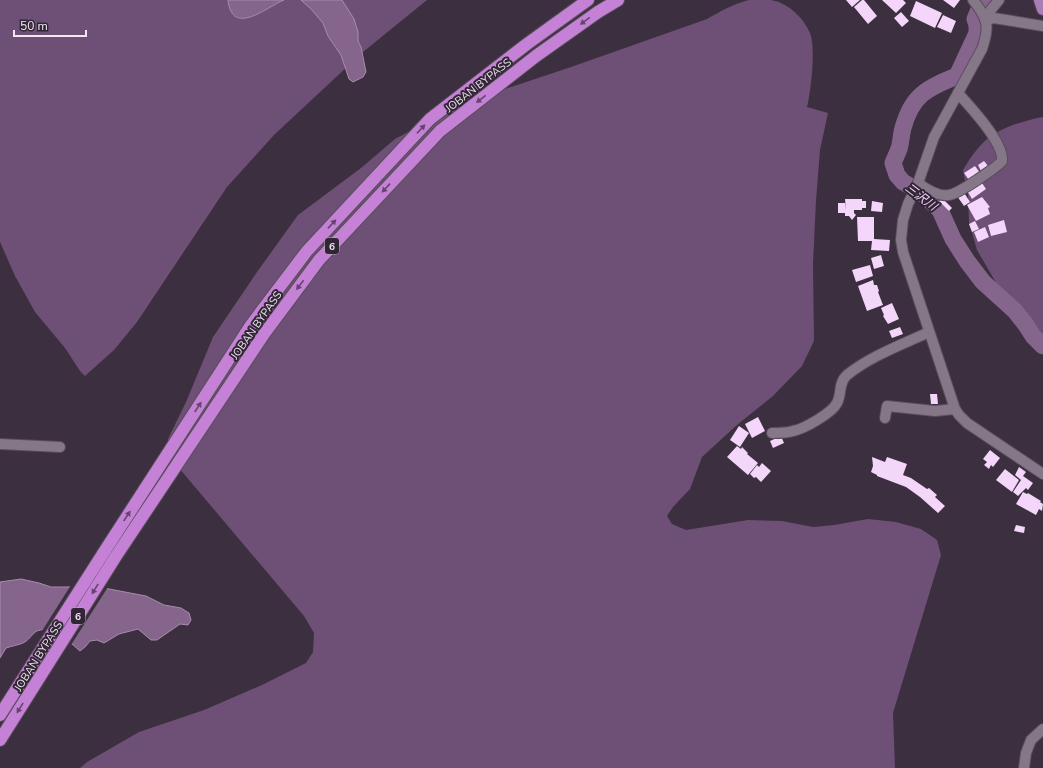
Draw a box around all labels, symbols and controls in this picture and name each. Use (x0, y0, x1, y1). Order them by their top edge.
scale bar (14, 12, 86, 38)
one-way arrow (580, 17, 590, 25)
text: 50 m (20, 18, 48, 34)
street label: JOBAN BYPASS (441, 55, 515, 117)
one-way arrow (475, 95, 486, 103)
one-way arrow (416, 124, 426, 134)
water label: 三沢川 (902, 180, 942, 215)
one-way arrow (382, 183, 391, 193)
one-way arrow (328, 219, 337, 229)
road number: 6 (325, 238, 339, 254)
one-way arrow (296, 279, 304, 290)
street label: JOBAN BYPASS (227, 288, 286, 363)
one-way arrow (194, 402, 202, 412)
one-way arrow (123, 511, 131, 521)
one-way arrow (92, 583, 99, 595)
road number: 6 (71, 608, 85, 624)
street label: JOBAN BYPASS (10, 618, 66, 695)
one-way arrow (16, 703, 24, 713)

